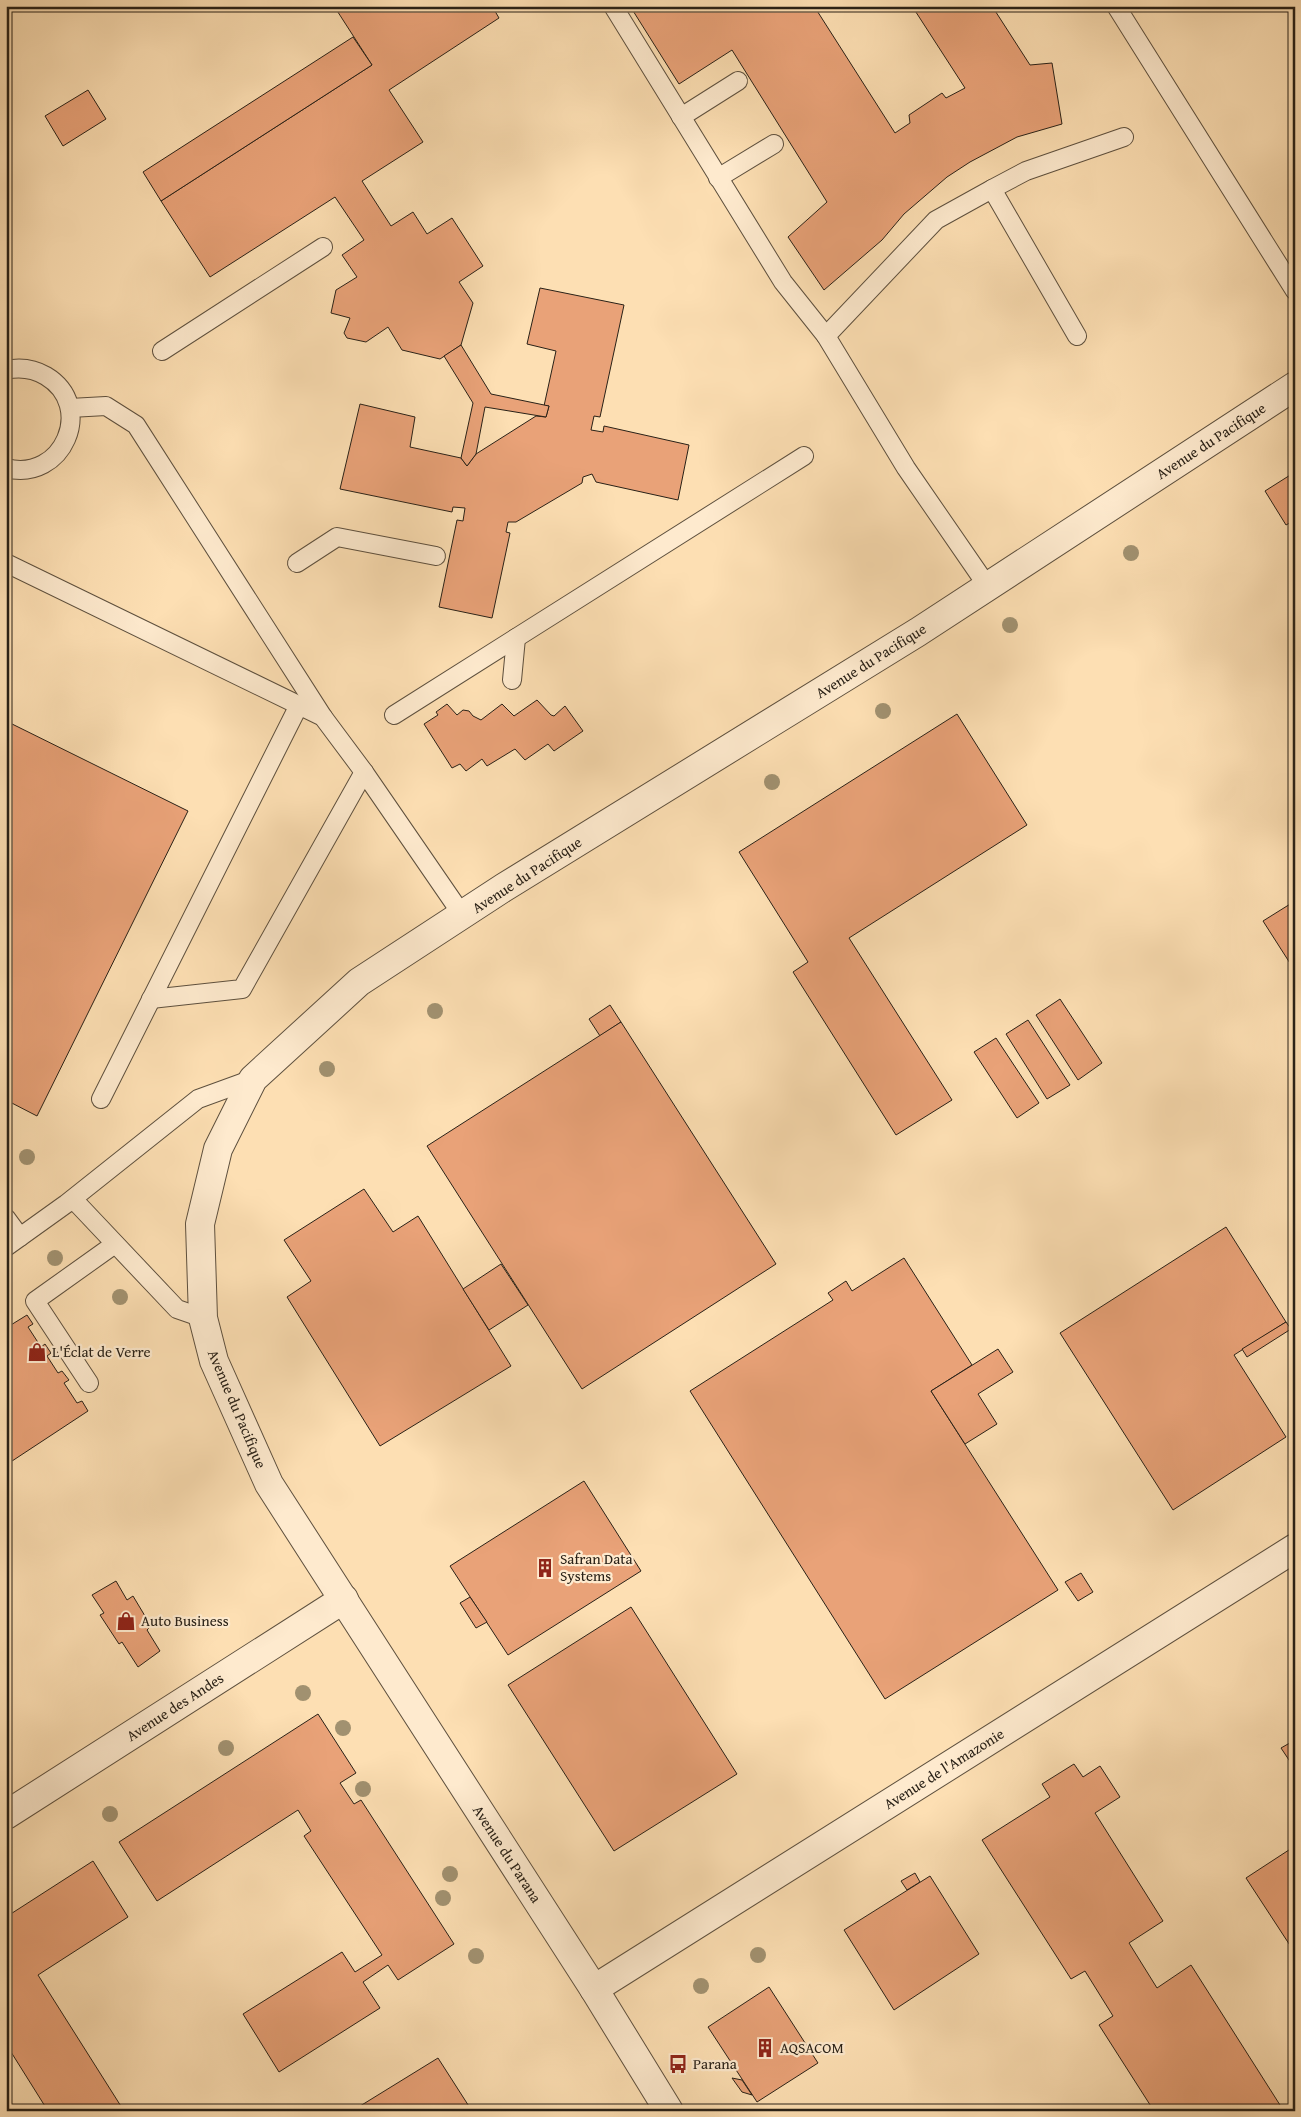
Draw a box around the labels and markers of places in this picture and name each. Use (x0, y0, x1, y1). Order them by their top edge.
shop icon: L'Éclat de Verre (26, 1341, 48, 1363)
place label: L'Éclat de Verre (52, 1341, 151, 1362)
place label: Safran Data Systems (560, 1548, 633, 1586)
building icon: Safran Data Systems (534, 1557, 556, 1579)
shop icon: Auto Business (115, 1610, 137, 1632)
place label: Auto Business (141, 1610, 229, 1631)
building icon: AQSACOM (754, 2037, 776, 2059)
place label: AQSACOM (780, 2037, 844, 2058)
bus stop icon: Parana (667, 2053, 689, 2075)
place label: Parana (693, 2053, 737, 2074)

